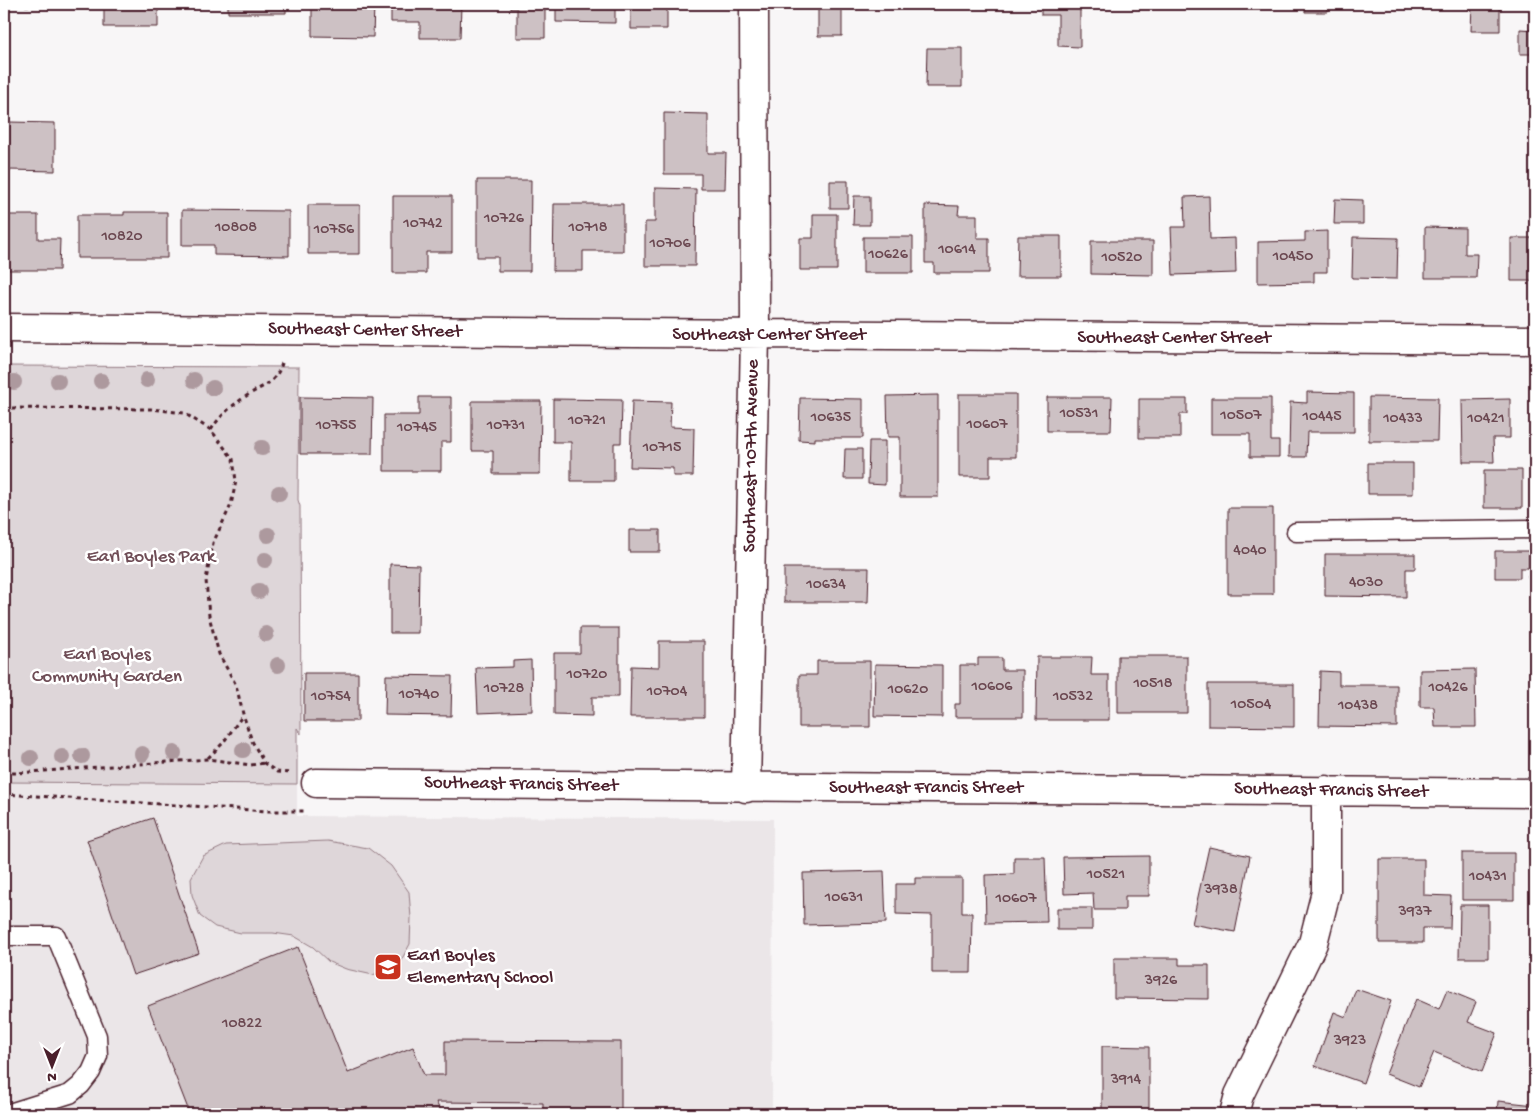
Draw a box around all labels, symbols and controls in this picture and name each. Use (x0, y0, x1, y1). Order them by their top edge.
house number: 10726 (483, 210, 525, 229)
house number: 10742 (402, 215, 443, 234)
house number: 10808 (214, 219, 257, 238)
house number: 10718 (567, 219, 608, 238)
house number: 10756 (313, 221, 355, 240)
house number: 10820 (100, 228, 143, 247)
house number: 10706 (648, 235, 691, 254)
house number: 10614 (937, 241, 976, 260)
house number: 10626 (867, 246, 909, 265)
house number: 10450 (1272, 248, 1313, 267)
house number: 10520 (1101, 249, 1142, 268)
street label: Southeast Center Street (268, 318, 464, 344)
street label: Southeast Center Street (672, 324, 868, 347)
street label: Southeast Center Street (1077, 327, 1273, 350)
street label: Southeast 107th Avenue (739, 359, 765, 553)
house number: 10531 (1059, 405, 1098, 424)
house number: 10507 (1219, 407, 1262, 426)
house number: 10445 (1301, 408, 1342, 427)
house number: 10635 (810, 409, 851, 428)
house number: 10433 (1382, 410, 1423, 429)
house number: 10421 (1466, 410, 1505, 429)
house number: 10721 (567, 412, 606, 431)
house number: 10607 (965, 416, 1008, 435)
house number: 10755 (315, 417, 356, 436)
house number: 10731 (486, 417, 525, 436)
house number: 10745 (396, 419, 437, 438)
house number: 10715 (642, 439, 681, 458)
house number: 4040 (1233, 542, 1267, 561)
park label: Earl Boyles Park (87, 546, 217, 569)
house number: 4030 (1349, 574, 1383, 593)
house number: 10634 (805, 576, 846, 595)
park label: Earl Boyles Community Garden (32, 644, 182, 689)
house number: 10720 (566, 666, 607, 685)
house number: 10518 (1132, 675, 1173, 694)
house number: 10606 (971, 678, 1013, 697)
house number: 10426 (1427, 679, 1468, 698)
house number: 10728 (483, 680, 524, 699)
house number: 10620 (887, 681, 928, 700)
house number: 10704 (646, 683, 688, 702)
house number: 10740 (398, 686, 439, 705)
house number: 10754 (310, 688, 351, 707)
house number: 10532 (1052, 688, 1093, 707)
house number: 10504 (1230, 696, 1272, 715)
house number: 10438 (1337, 697, 1378, 716)
street label: Southeast Francis Street (424, 772, 620, 798)
street label: Southeast Francis Street (829, 777, 1025, 800)
street label: Southeast Francis Street (1234, 778, 1430, 804)
house number: 10521 (1086, 866, 1125, 885)
house number: 10431 (1468, 868, 1507, 887)
house number: 3938 (1203, 881, 1238, 900)
house number: 10631 (824, 889, 863, 908)
house number: 10607 (994, 890, 1037, 909)
house number: 3937 (1398, 903, 1432, 922)
place label: Earl Boyles Elementary School (407, 945, 553, 990)
school or university icon: Earl Boyles Elementary School (373, 952, 403, 982)
house number: 3926 (1144, 972, 1178, 991)
house number: 10822 (221, 1015, 262, 1034)
house number: 3923 (1333, 1032, 1366, 1051)
north arrow (28, 1040, 78, 1090)
text: N (47, 1068, 57, 1085)
house number: 3914 (1110, 1071, 1142, 1090)

